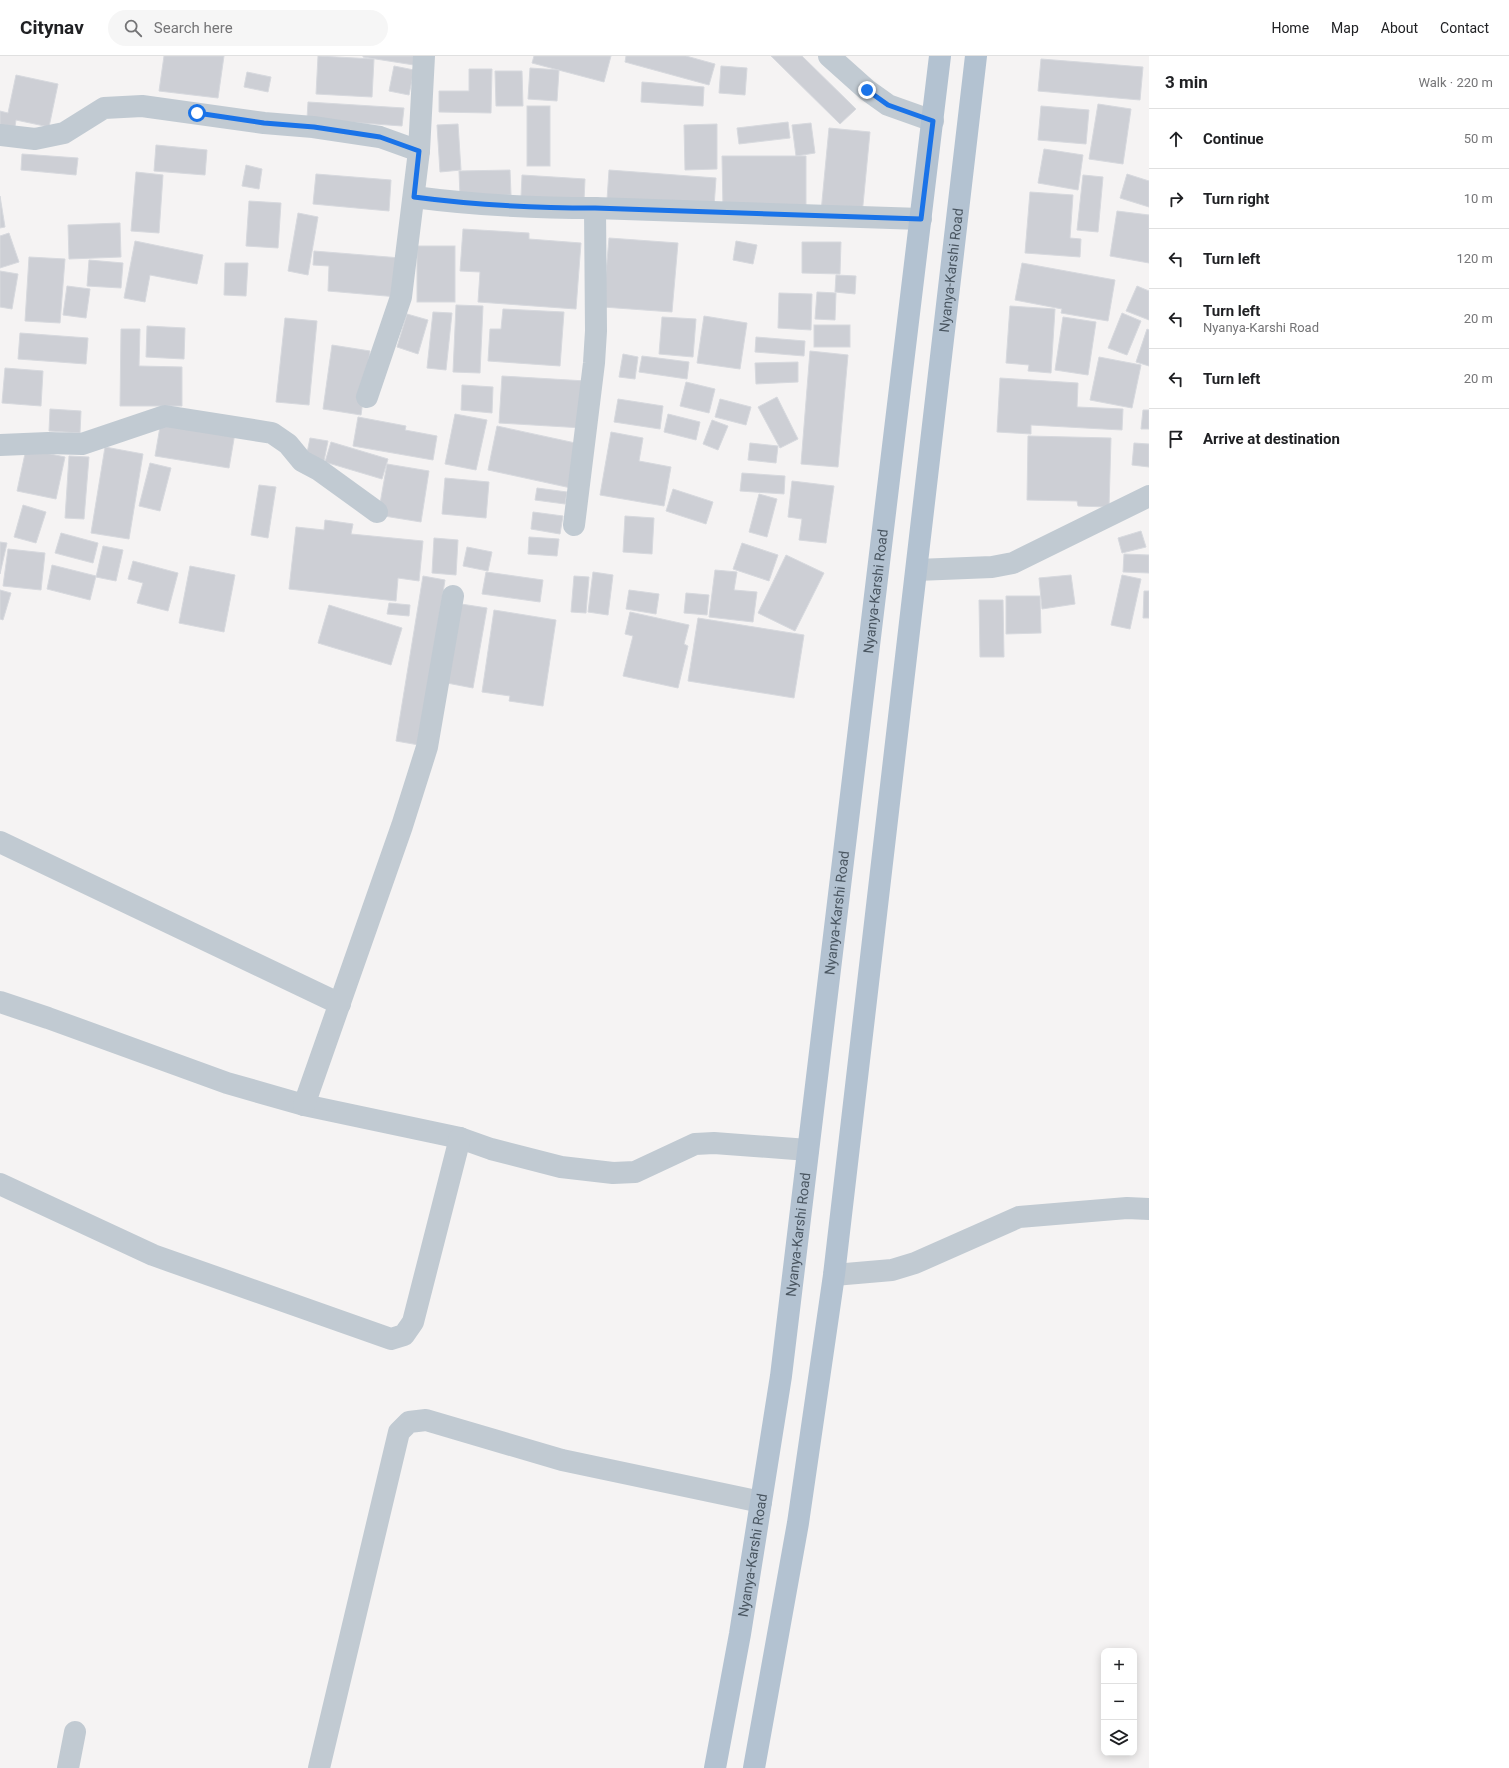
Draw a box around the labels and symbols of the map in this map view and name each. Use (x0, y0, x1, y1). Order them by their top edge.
route end (858, 81, 876, 99)
route start (188, 104, 206, 122)
street label: Nyanya-Karshi Road (936, 207, 966, 333)
street label: Nyanya-Karshi Road (860, 528, 891, 654)
street label: Nyanya-Karshi Road (821, 850, 852, 976)
street label: Nyanya-Karshi Road (783, 1172, 813, 1298)
street label: Nyanya-Karshi Road (735, 1492, 770, 1618)

